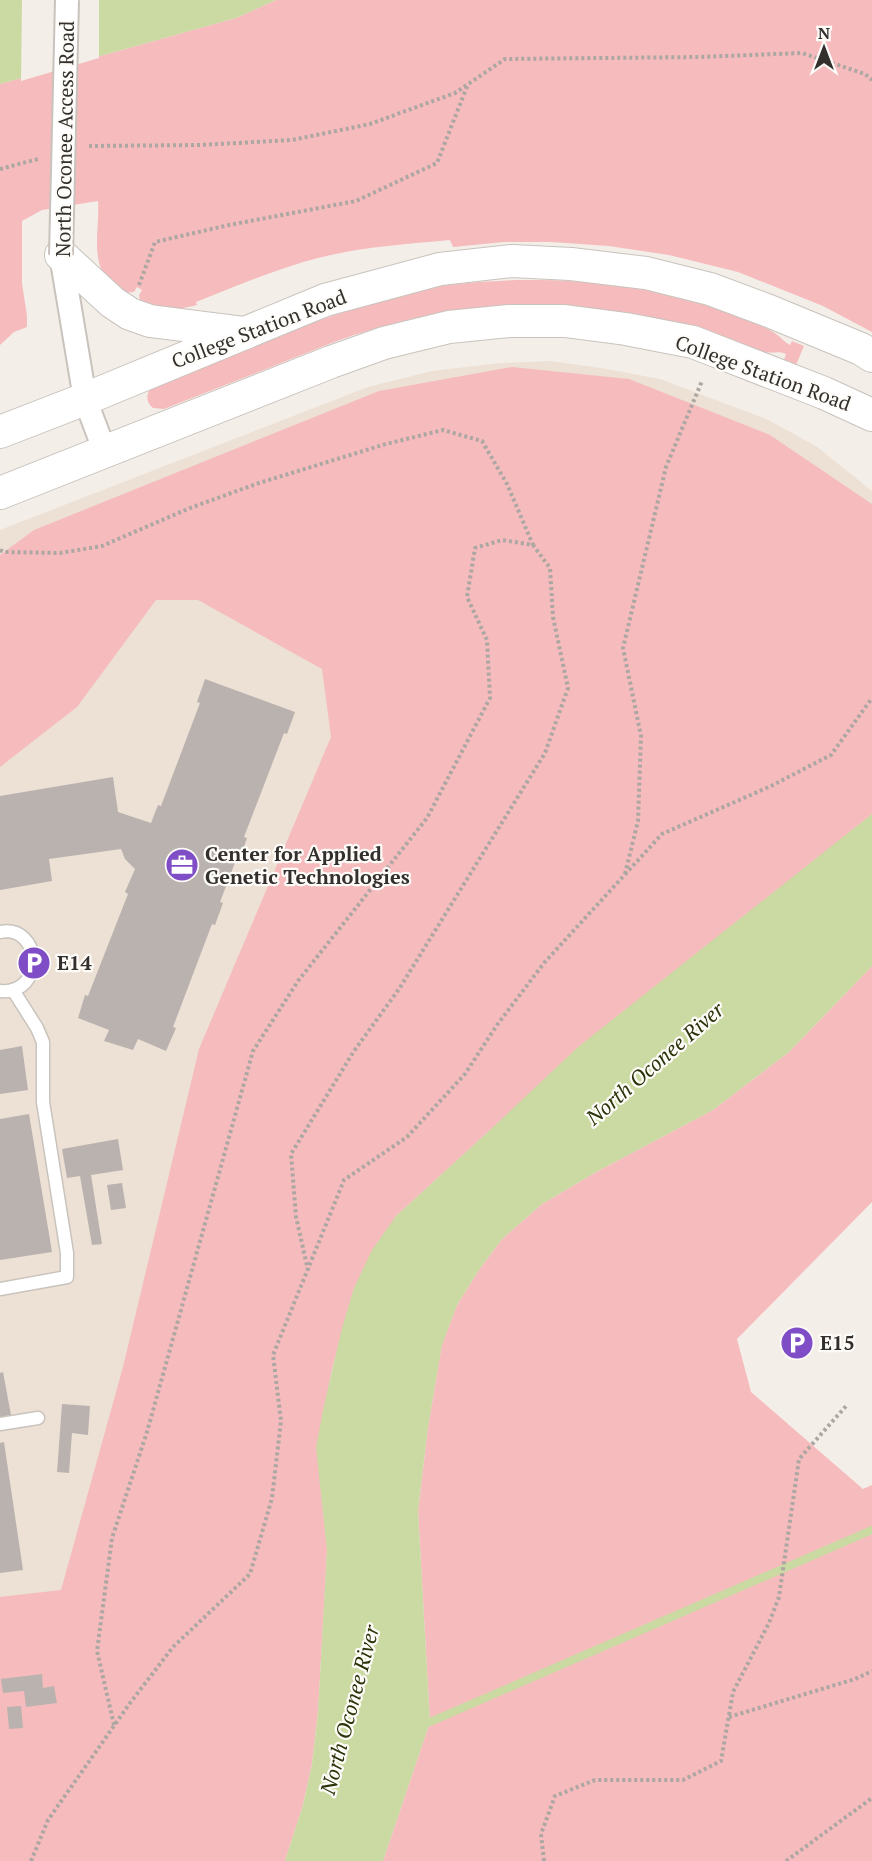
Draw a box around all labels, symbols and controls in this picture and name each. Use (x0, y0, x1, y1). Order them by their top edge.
north arrow (794, 18, 854, 78)
street label: North Oconee Access Road (49, 21, 80, 257)
text: N (818, 22, 830, 44)
street label: College Station Road (168, 283, 350, 374)
street label: College Station Road (672, 328, 855, 417)
place label: Center for Applied Genetic Technologies (205, 840, 410, 890)
office icon: Center for Applied Genetic Technologies (164, 847, 200, 883)
parking icon: E14 (16, 945, 52, 981)
place label: E14 (57, 949, 92, 976)
water label: North Oconee River (579, 995, 730, 1132)
parking icon: E15 (779, 1325, 815, 1361)
place label: E15 (820, 1329, 855, 1356)
water label: North Oconee River (313, 1621, 385, 1798)

